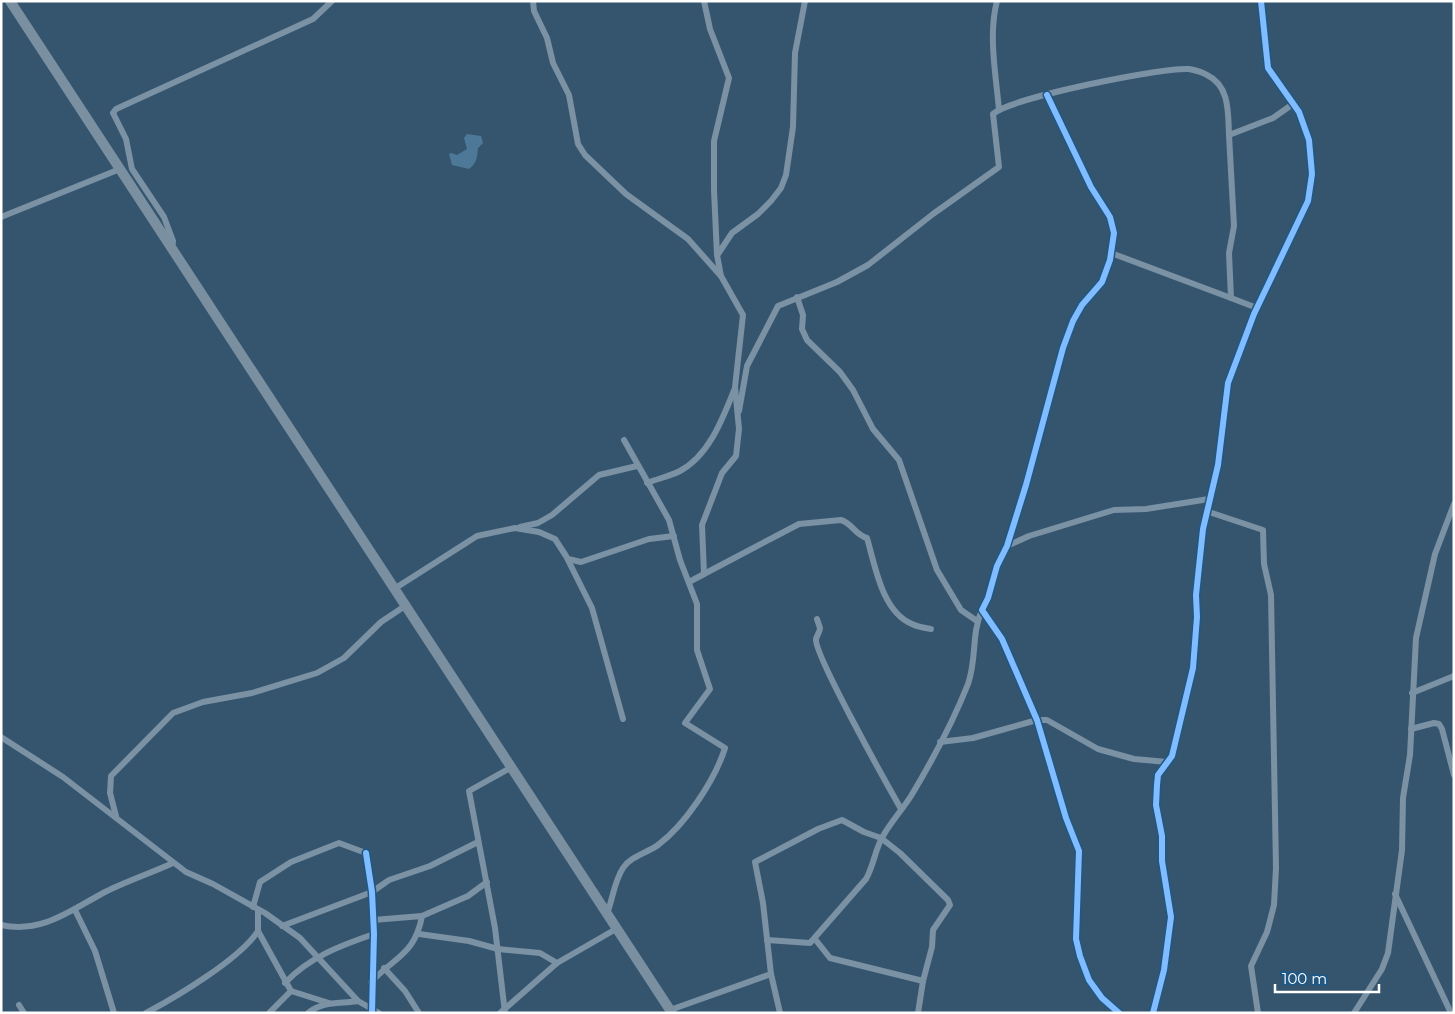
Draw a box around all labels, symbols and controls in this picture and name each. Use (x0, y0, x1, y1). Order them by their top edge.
scale bar (1275, 962, 1379, 994)
text: 100 m (1282, 969, 1327, 988)

